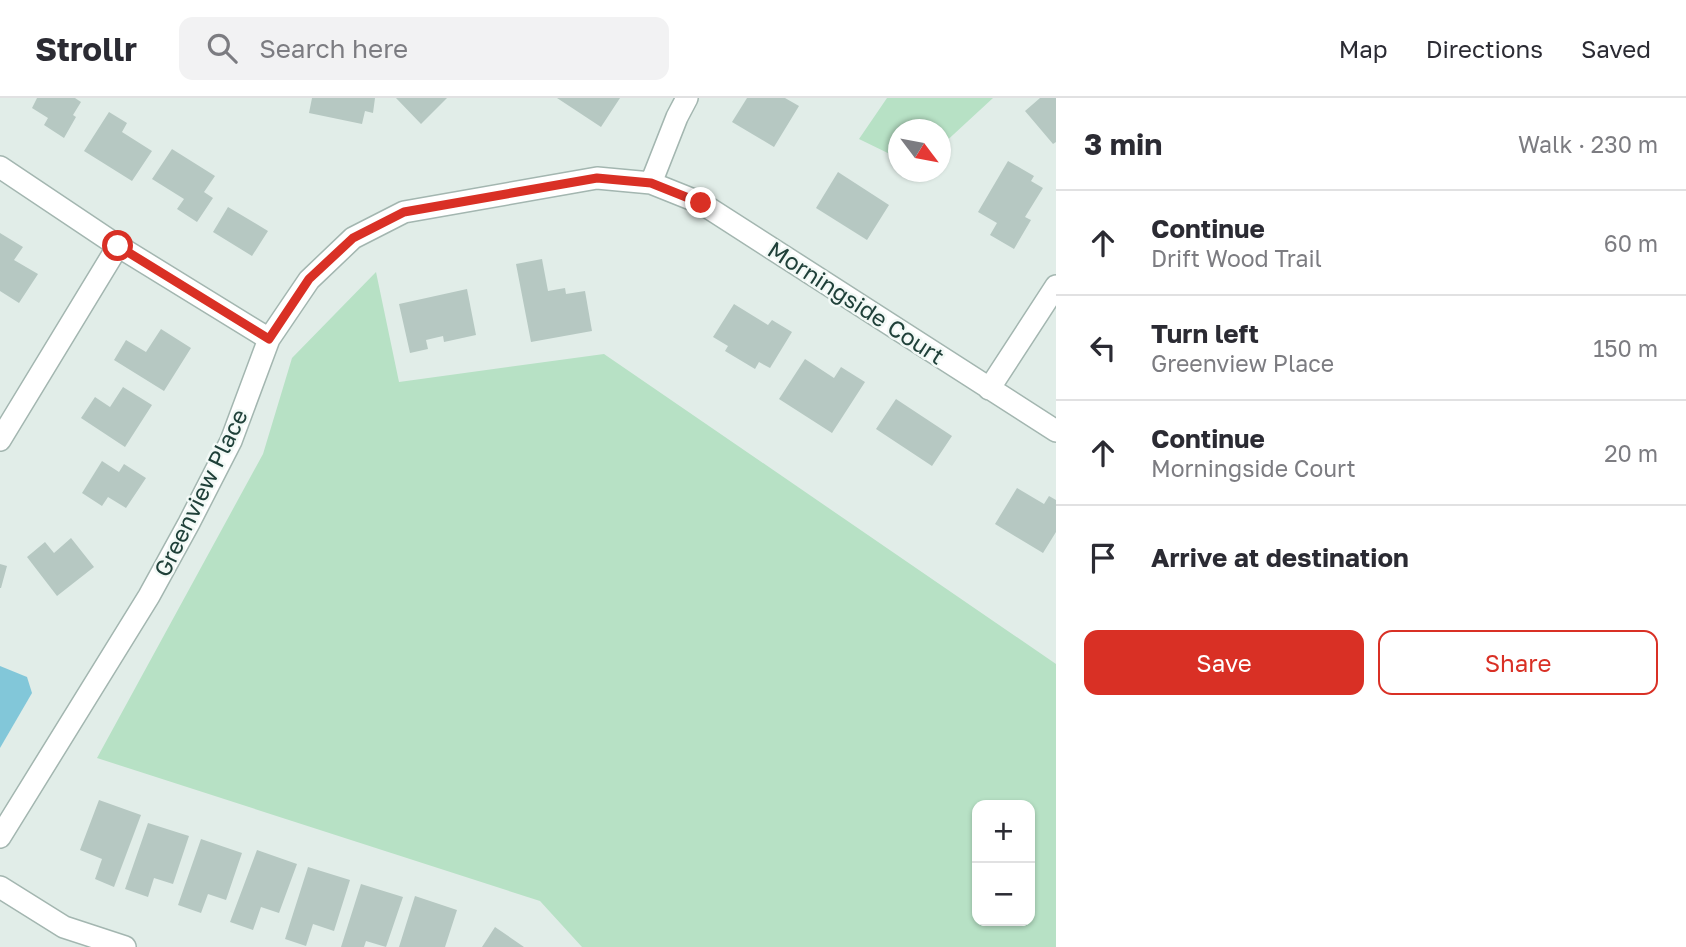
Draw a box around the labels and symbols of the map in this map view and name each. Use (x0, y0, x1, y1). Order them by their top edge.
north arrow (888, 119, 951, 182)
route end (685, 187, 716, 218)
route start (102, 230, 133, 261)
street label: Morningside Court (763, 235, 950, 370)
street label: Greenview Place (147, 404, 253, 581)

